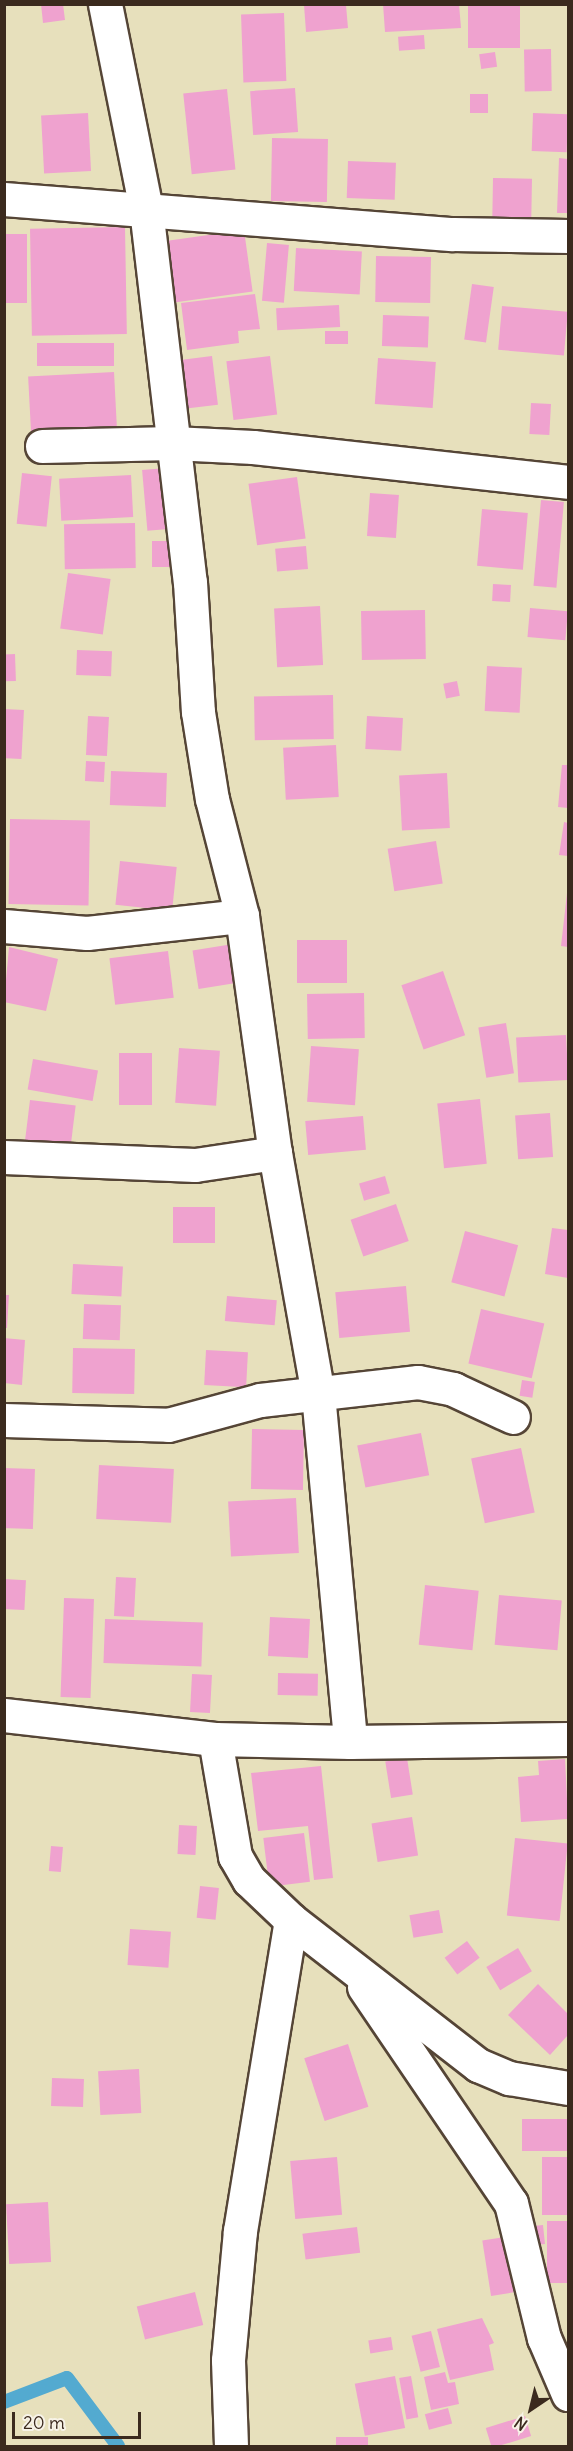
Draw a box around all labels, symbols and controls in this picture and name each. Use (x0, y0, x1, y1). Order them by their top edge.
north arrow (501, 2379, 561, 2439)
scale bar (15, 2400, 144, 2438)
text: 20 m (23, 2411, 65, 2434)
text: N (510, 2412, 531, 2435)

